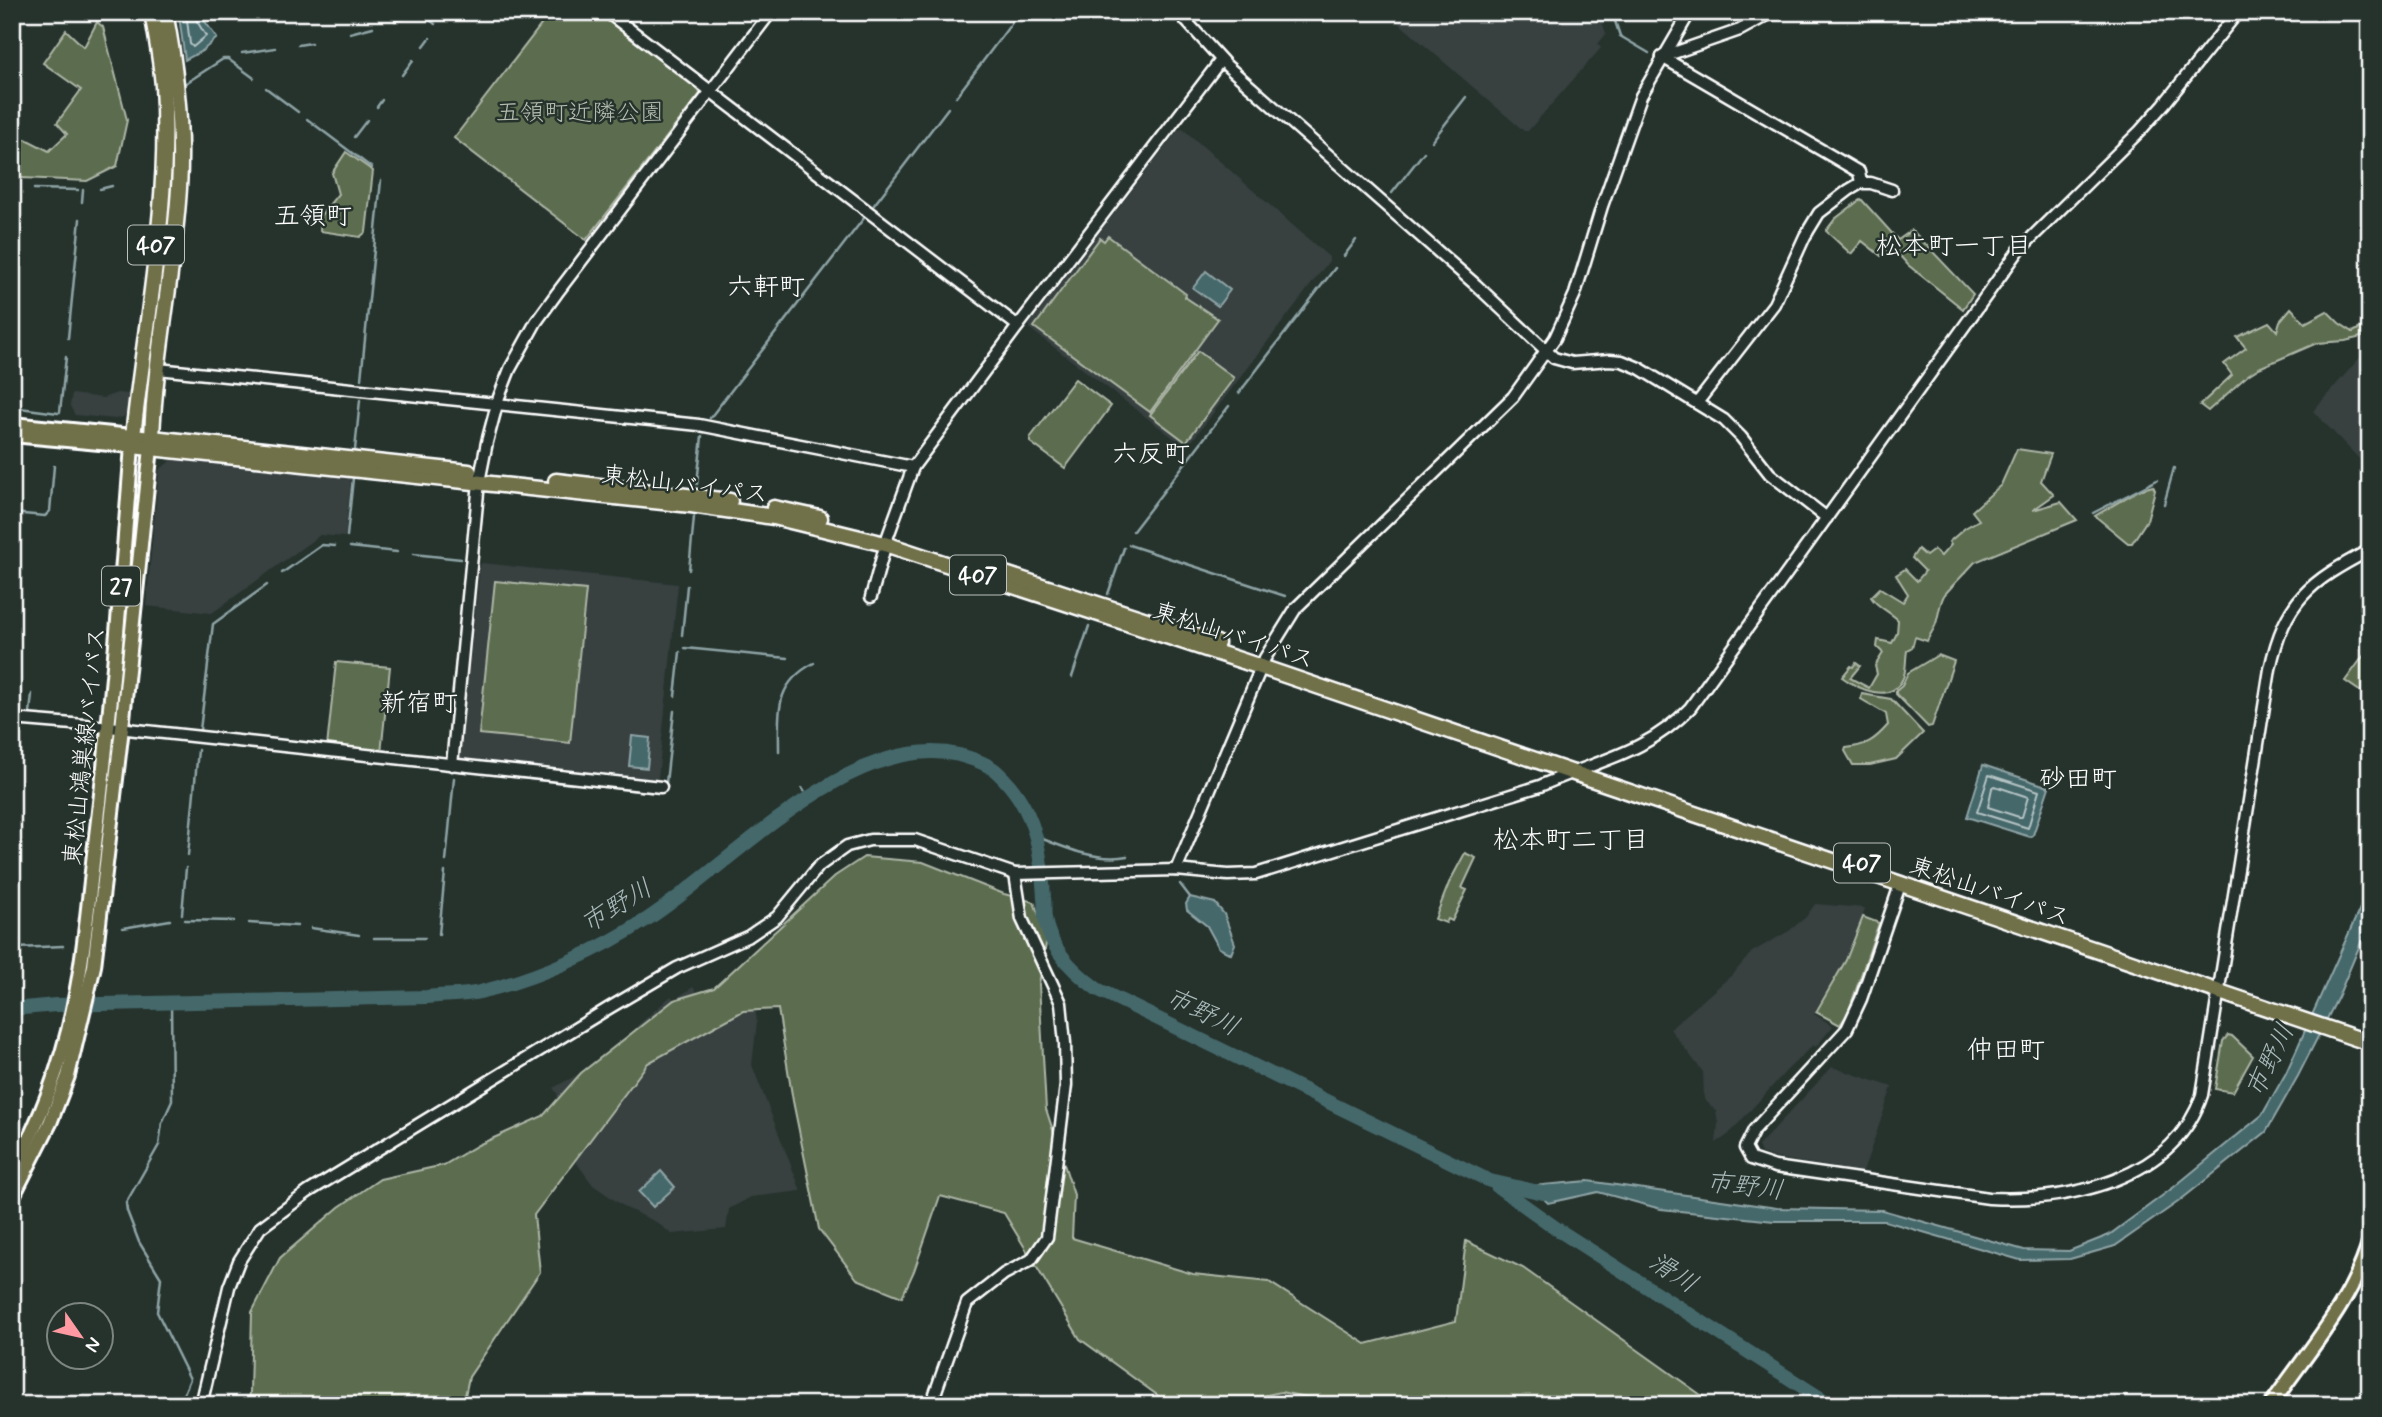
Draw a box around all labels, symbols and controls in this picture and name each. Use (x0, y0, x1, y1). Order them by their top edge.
park label: 五領町近隣公園 (496, 98, 664, 129)
district label: 五領町 (274, 200, 352, 234)
road number: 407 (128, 226, 184, 264)
district label: 松本町一丁目 (1876, 230, 2032, 264)
district label: 六軒町 (727, 271, 805, 305)
district label: 六反町 (1112, 438, 1190, 472)
street label: 東松山バイパス (600, 460, 770, 511)
road number: 407 (950, 555, 1006, 594)
road number: 27 (102, 566, 140, 606)
street label: 東松山バイパス (1149, 596, 1318, 677)
street label: 東松山鴻巣線バイパス (58, 625, 113, 867)
district label: 新宿町 (380, 687, 458, 721)
district label: 砂田町 (2039, 763, 2117, 797)
district label: 松本町二丁目 (1493, 824, 1649, 858)
road number: 407 (1834, 844, 1890, 883)
street label: 東松山バイパス (1905, 850, 2074, 934)
water label: 市野川 (575, 872, 659, 941)
water label: 市野川 (1160, 980, 1245, 1045)
water label: 市野川 (2238, 1018, 2303, 1103)
district label: 仲田町 (1967, 1034, 2045, 1068)
water label: 市野川 (1704, 1165, 1786, 1209)
water label: 滑川 (1642, 1245, 1704, 1302)
north arrow (46, 1302, 116, 1372)
text: N (79, 1332, 107, 1357)

